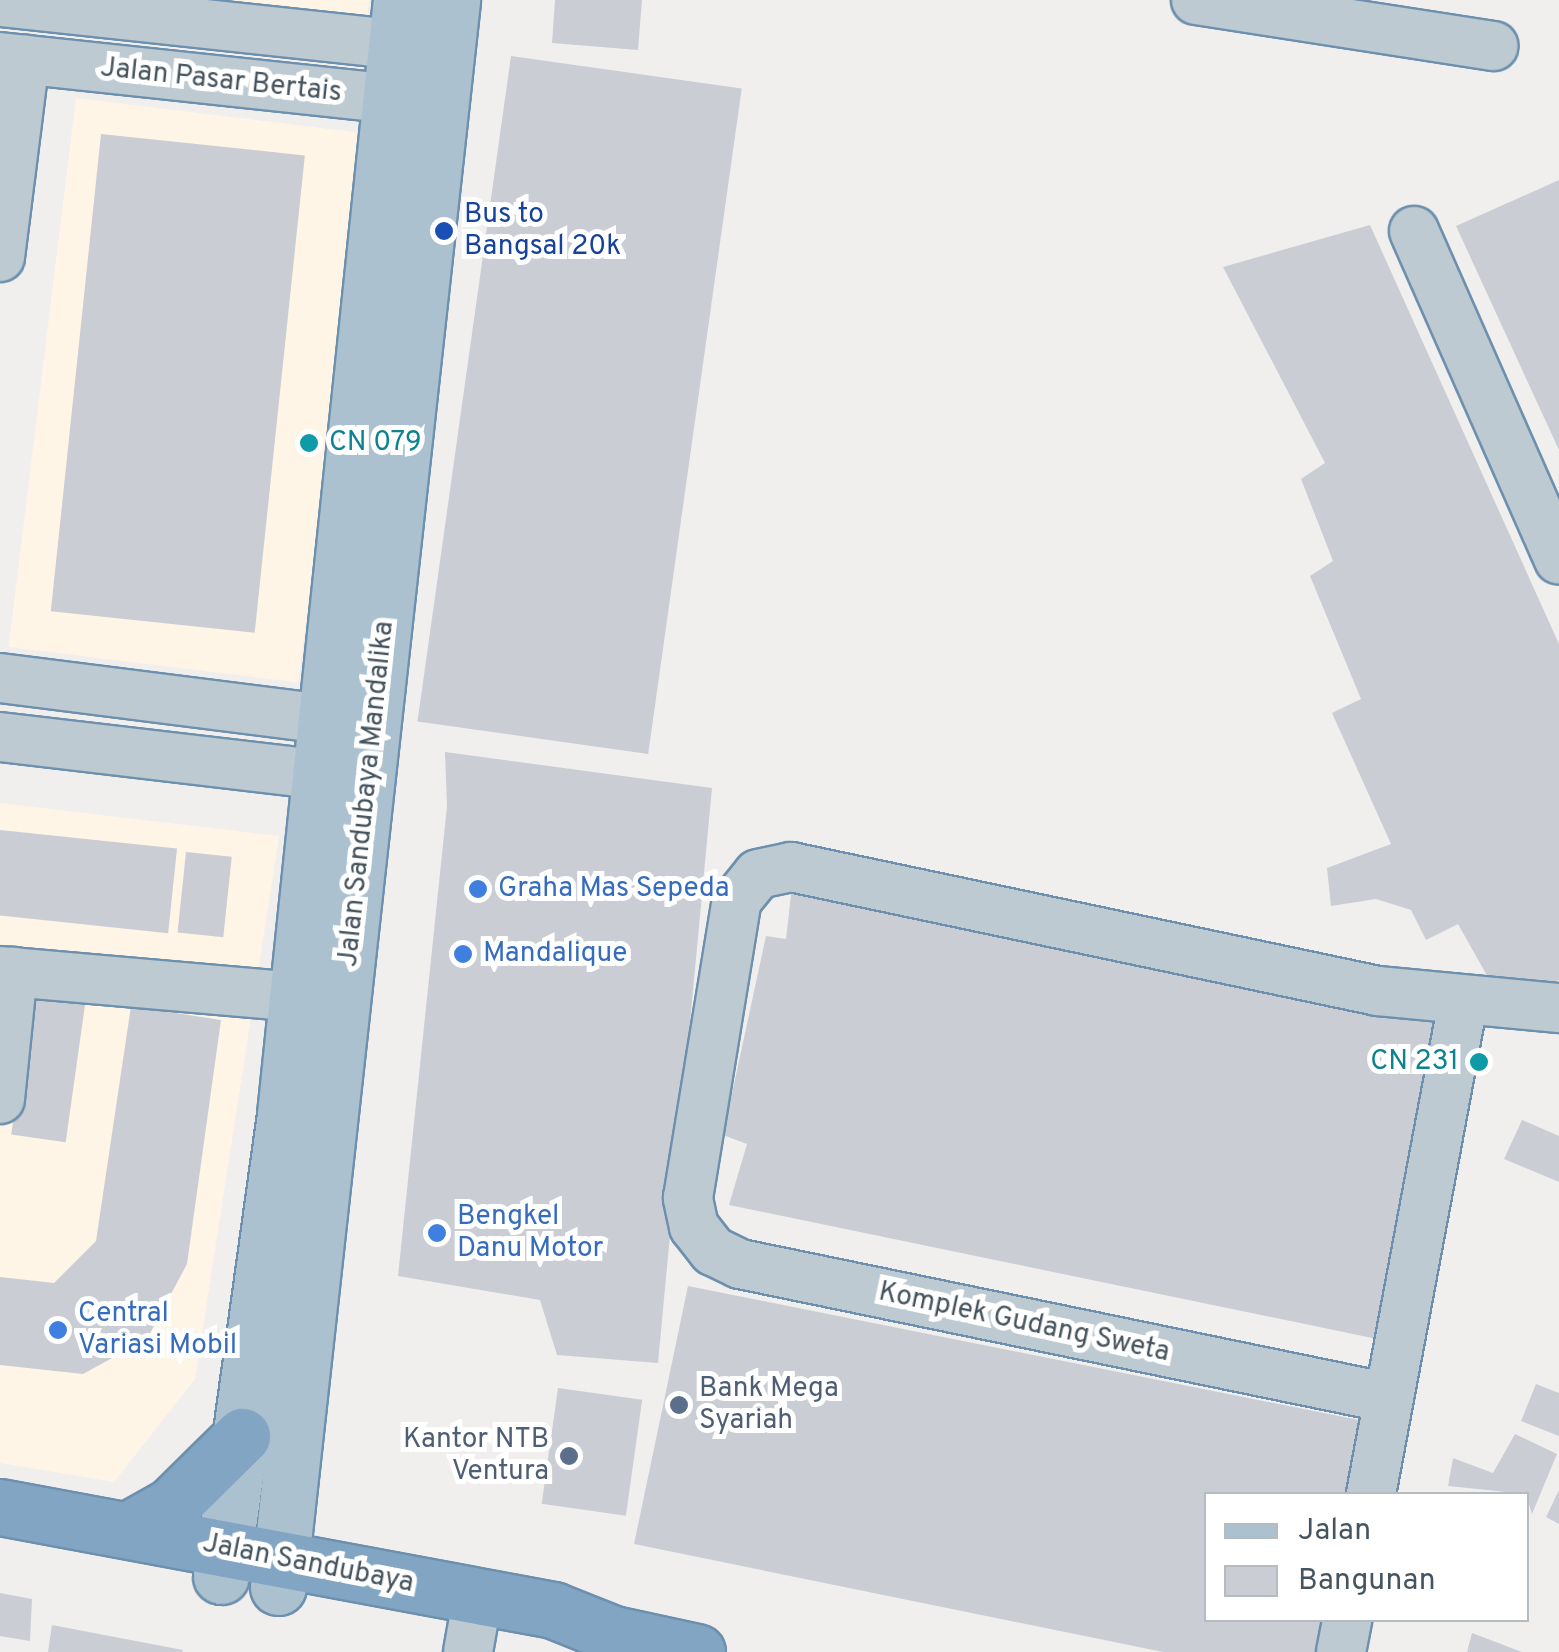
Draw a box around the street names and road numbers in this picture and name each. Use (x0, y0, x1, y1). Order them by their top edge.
street label: Jalan Pasar Bertais (99, 52, 343, 110)
street label: Jalan Sandubaya Mandalika (332, 619, 402, 969)
street label: Komplek Gudang Sweta (875, 1276, 1173, 1370)
street label: Jalan Sandubaya (200, 1527, 416, 1601)

